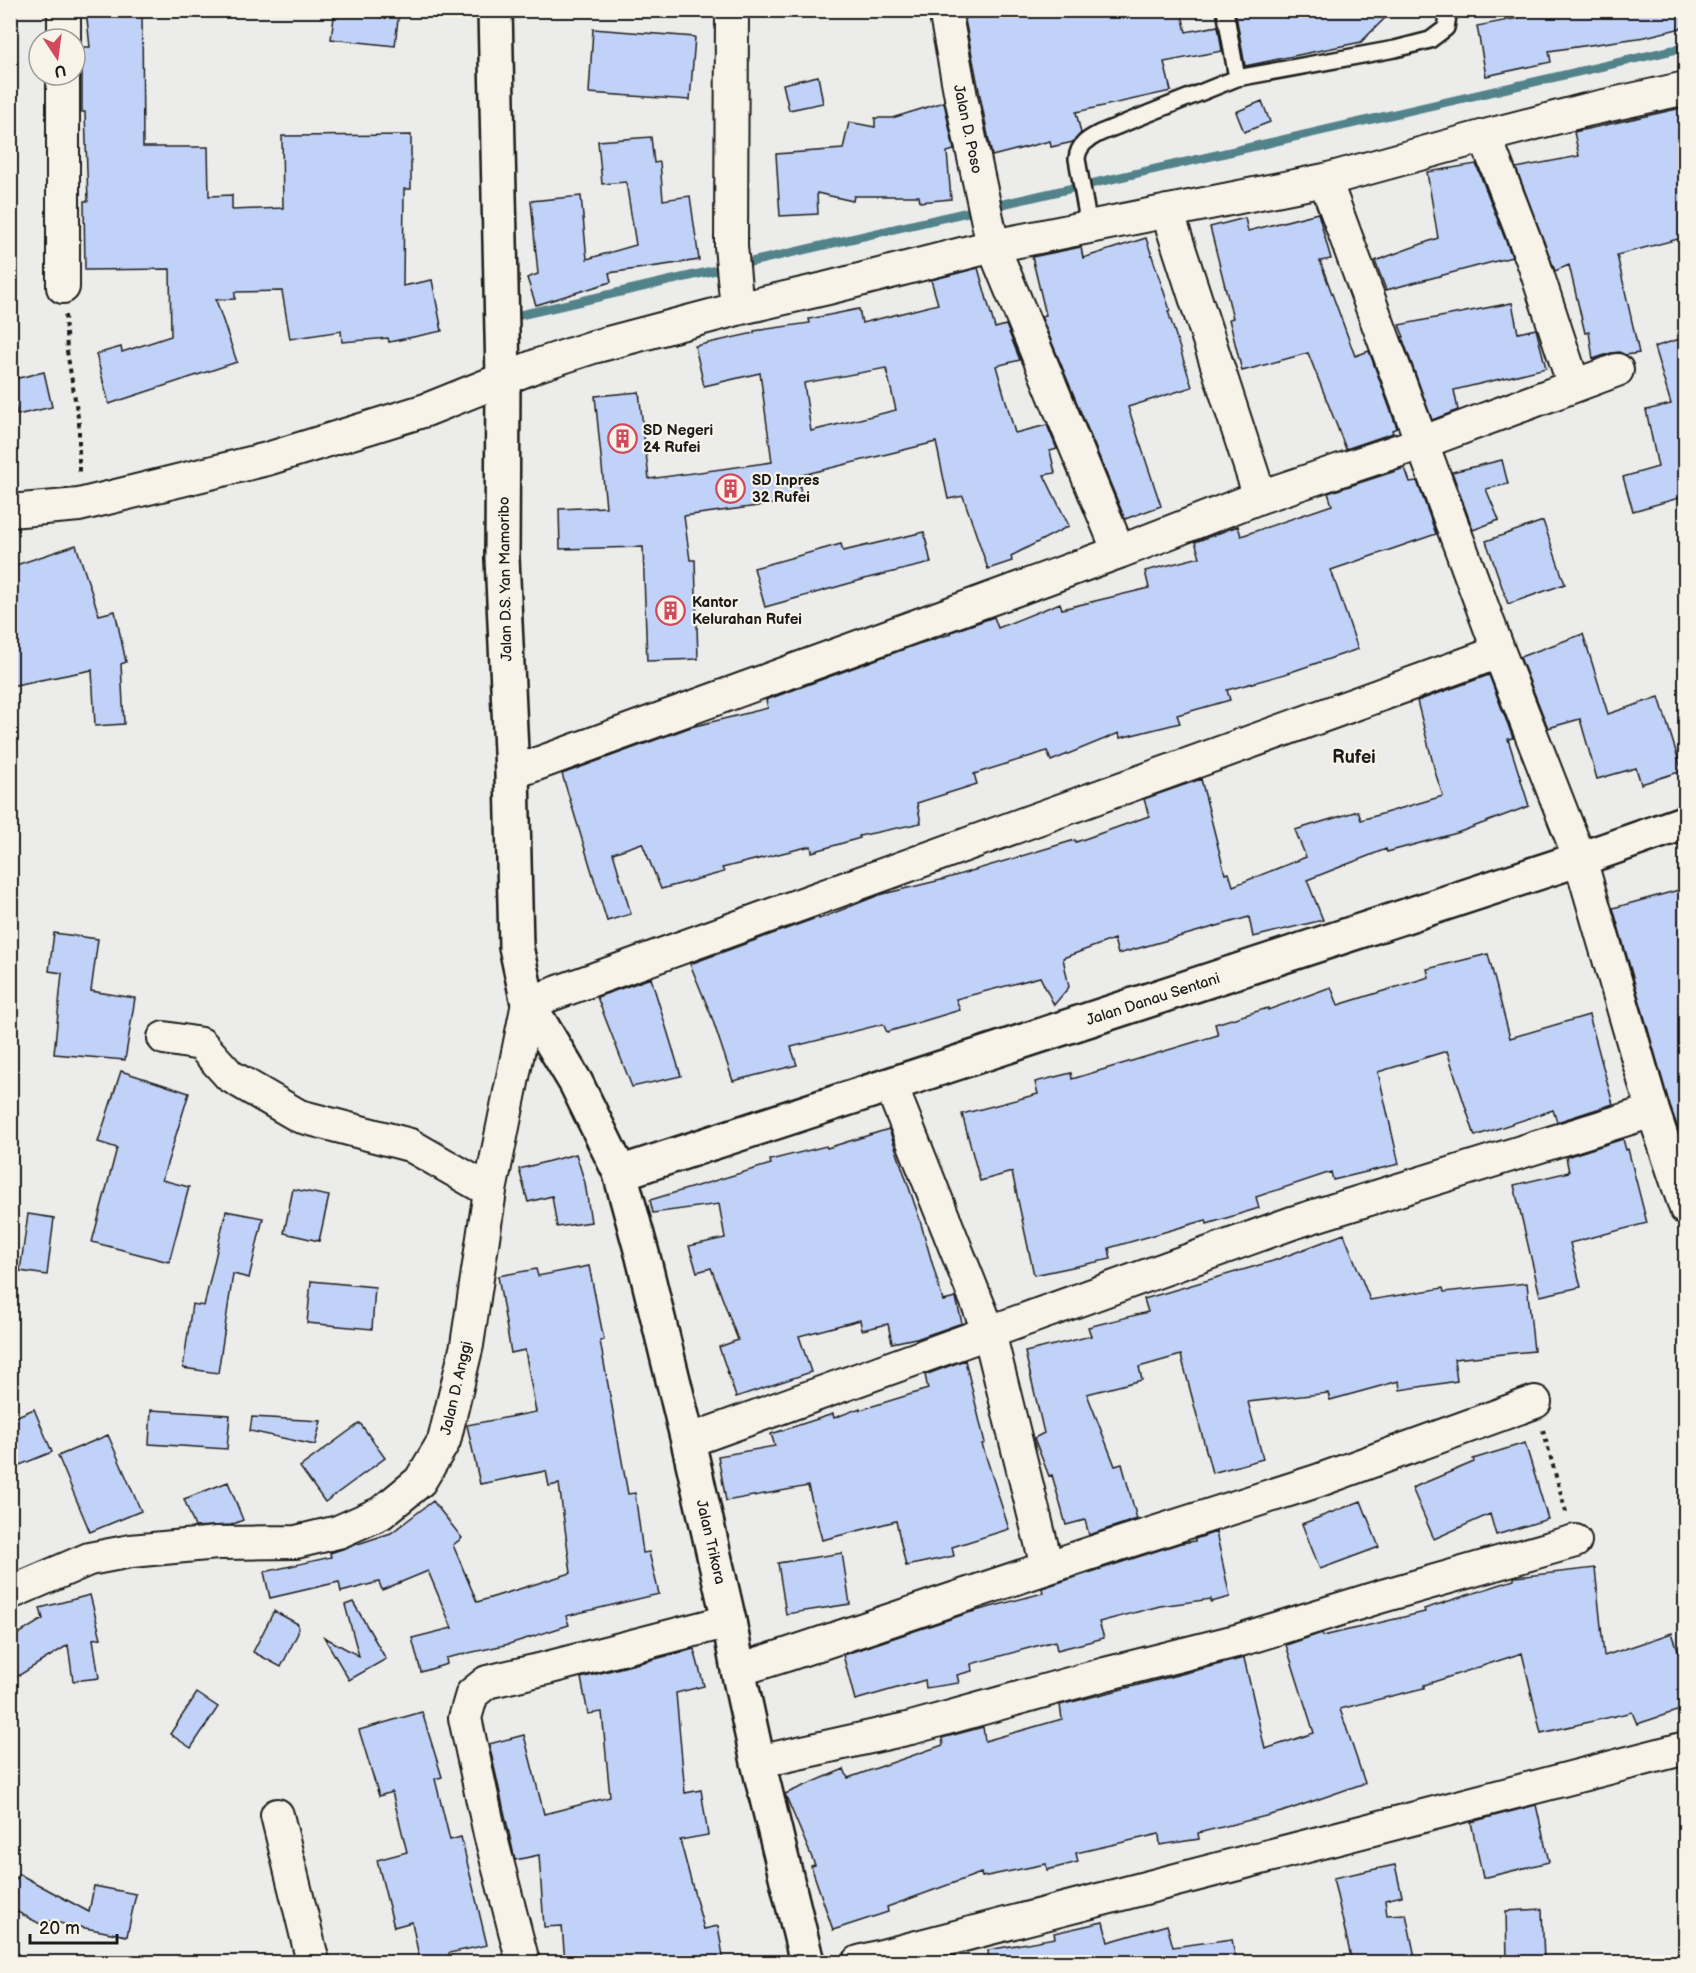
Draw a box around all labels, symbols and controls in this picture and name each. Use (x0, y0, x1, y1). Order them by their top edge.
north arrow (27, 27, 87, 87)
text: U (52, 60, 68, 81)
street label: Jalan D. Poso (949, 83, 986, 175)
place label: SD Negeri 24 Rufei (643, 421, 713, 457)
building icon: SD Negeri 24 Rufei (606, 423, 638, 455)
place label: SD Inpres 32 Rufei (752, 471, 819, 507)
building icon: SD Inpres 32 Rufei (715, 473, 747, 505)
street label: Jalan D.S. Yan Mamoribo (495, 496, 516, 662)
place label: Kantor Kelurahan Rufei (692, 593, 802, 629)
building icon: Kantor Kelurahan Rufei (655, 595, 687, 627)
district label: Rufei (1332, 747, 1376, 768)
street label: Jalan Danau Sentani (1084, 969, 1222, 1030)
street label: Jalan D. Anggi (436, 1339, 477, 1437)
street label: Jalan Trikora (692, 1498, 729, 1586)
scale bar (30, 1907, 117, 1945)
text: 20 m (39, 1918, 80, 1939)

